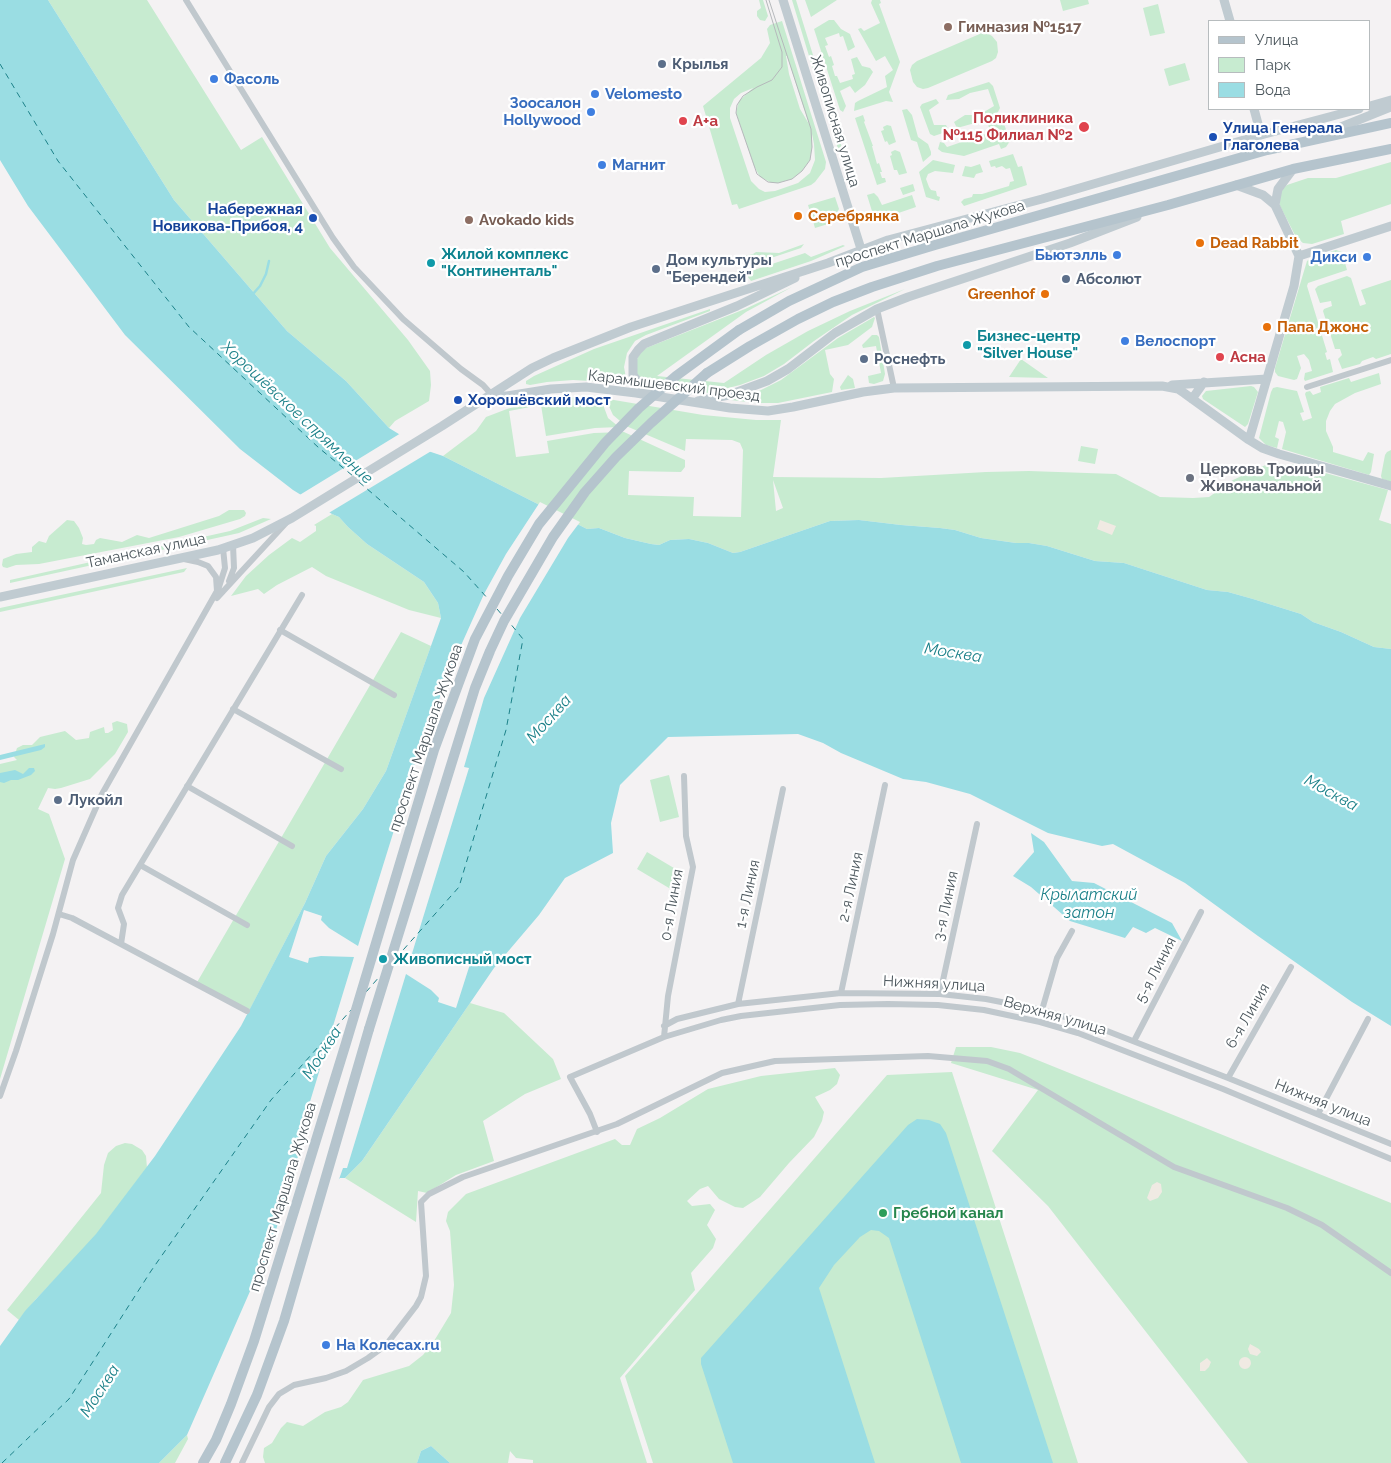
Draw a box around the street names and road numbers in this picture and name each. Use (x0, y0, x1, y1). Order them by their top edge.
street label: Живописная улица (806, 53, 864, 189)
street label: проспект Маршала Жукова (833, 197, 1027, 271)
street label: Карамышевский проезд (587, 367, 761, 405)
street label: Таманская улица (85, 530, 207, 572)
street label: проспект Маршала Жукова (385, 642, 467, 834)
street label: 2-я Линия (835, 850, 867, 924)
street label: 1-я Линия (732, 858, 764, 930)
street label: 0-я Линия (657, 868, 687, 942)
street label: 3-я Линия (930, 869, 962, 943)
street label: 5-я Линия (1132, 934, 1180, 1006)
street label: Нижняя улица (882, 972, 986, 996)
street label: 6-я Линия (1222, 980, 1274, 1052)
street label: Верхняя улица (1001, 993, 1109, 1039)
street label: Нижняя улица (1272, 1075, 1374, 1131)
street label: проспект Маршала Жукова (246, 1100, 320, 1294)

